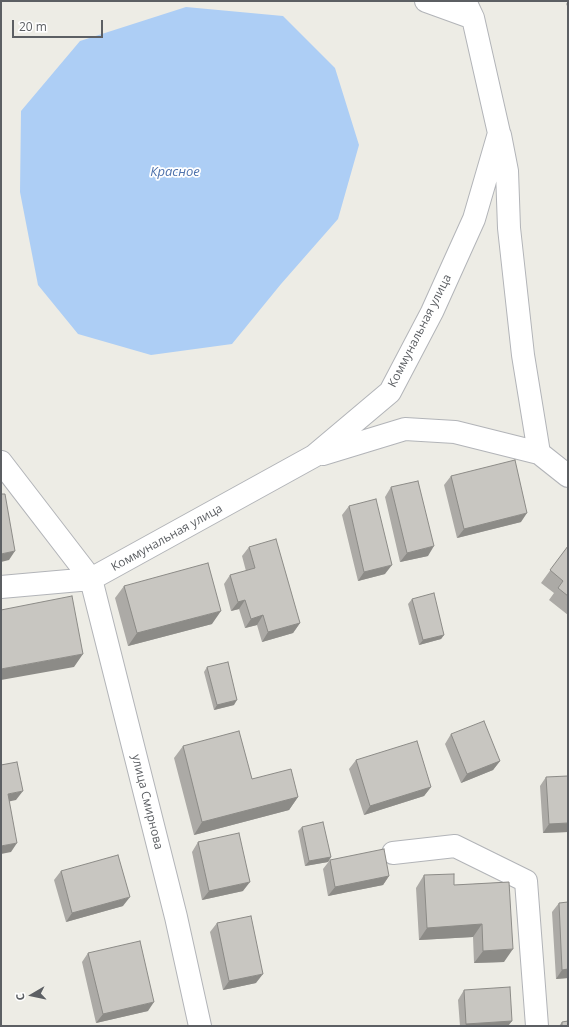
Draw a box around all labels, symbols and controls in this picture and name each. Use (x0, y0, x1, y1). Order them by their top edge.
scale bar (14, 12, 105, 38)
text: 20 m (19, 18, 47, 35)
water label: Красное (150, 164, 200, 180)
street label: Коммунальная улица (385, 272, 455, 390)
street label: Коммунальная улица (109, 501, 225, 575)
street label: улица Смирнова (128, 753, 166, 851)
north arrow (12, 975, 52, 1015)
text: С (12, 992, 28, 1002)

